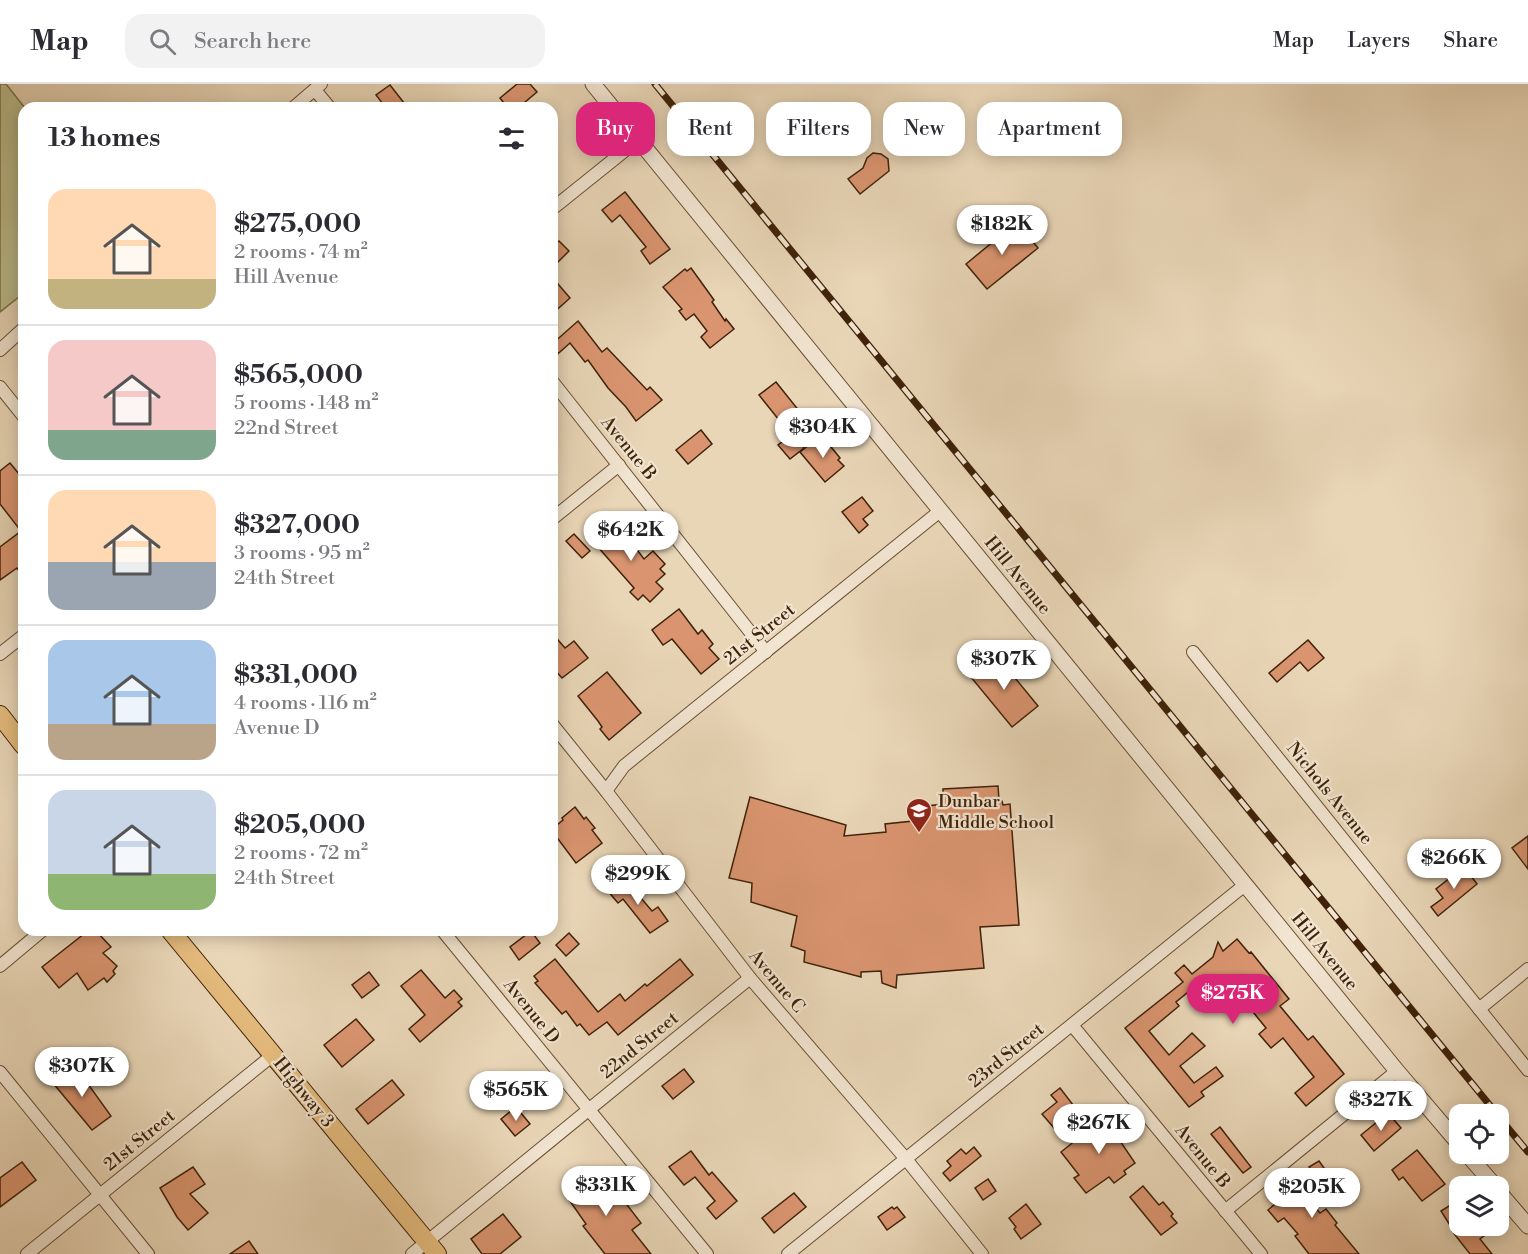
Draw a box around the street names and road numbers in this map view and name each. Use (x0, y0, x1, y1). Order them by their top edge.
street label: Avenue B (595, 411, 661, 485)
street label: Hill Avenue (979, 532, 1056, 619)
street label: 21st Street (719, 598, 800, 670)
street label: Nichols Avenue (1281, 737, 1378, 849)
street label: Hill Avenue (1286, 908, 1363, 995)
street label: Avenue C (743, 944, 810, 1018)
street label: Avenue D (498, 973, 565, 1048)
street label: 22nd Street (596, 1006, 684, 1084)
street label: 23rd Street (964, 1018, 1049, 1093)
street label: Highway 3 (268, 1052, 339, 1132)
street label: 21st Street (99, 1104, 180, 1176)
street label: Avenue B (1169, 1119, 1235, 1193)

